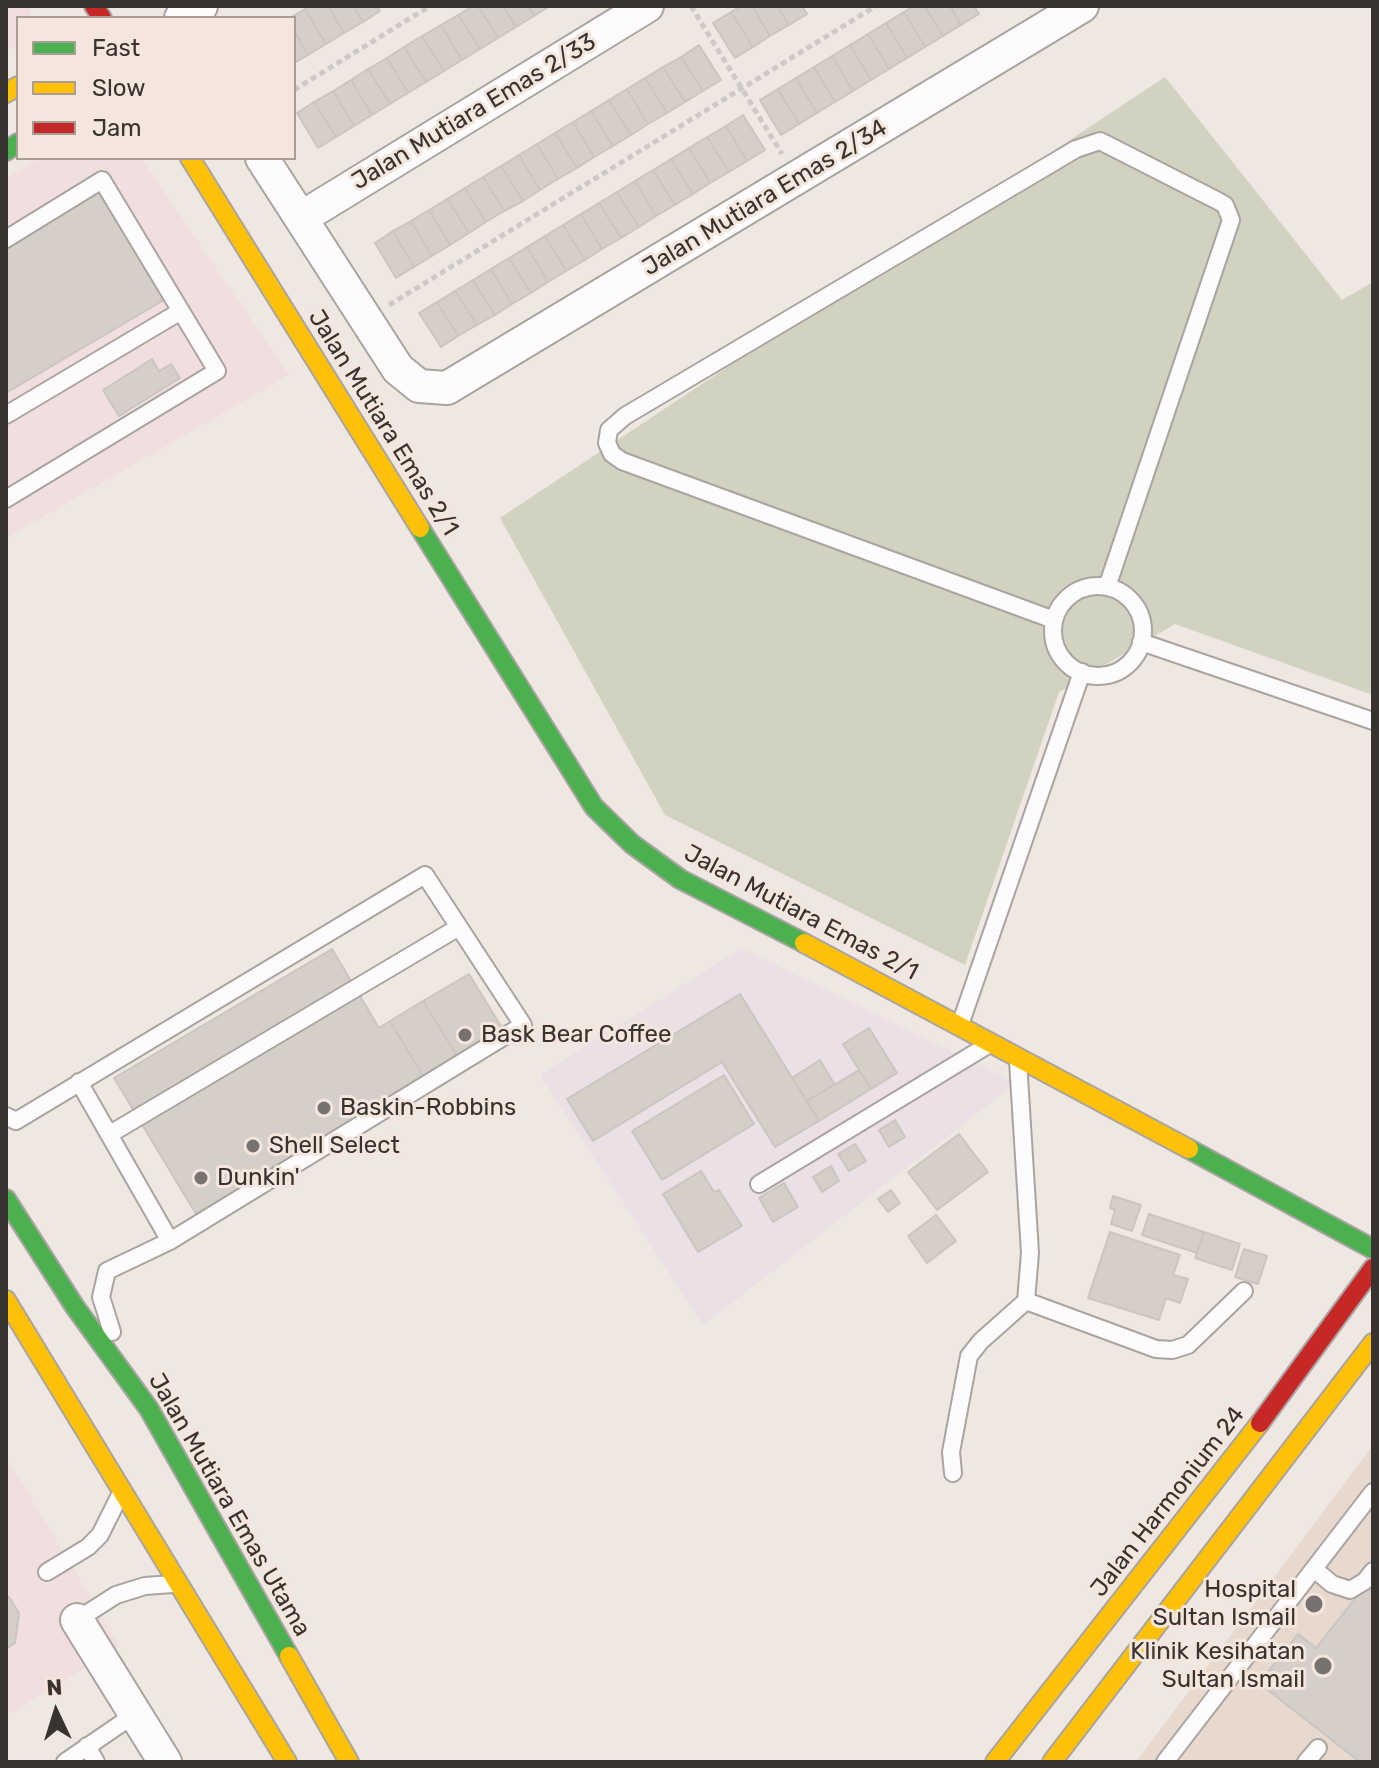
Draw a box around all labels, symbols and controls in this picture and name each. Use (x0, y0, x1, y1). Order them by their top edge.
legend (16, 16, 296, 160)
street label: Jalan Mutiara Emas 2/33 (347, 28, 601, 196)
text: Fast (92, 34, 140, 62)
text: Slow (92, 74, 145, 102)
text: Jam (92, 114, 142, 142)
street label: Jalan Mutiara Emas 2/34 (638, 114, 892, 282)
street label: Jalan Mutiara Emas 2/1 (302, 305, 464, 541)
street label: Jalan Mutiara Emas 2/1 (679, 839, 923, 987)
place label: Bask Bear Coffee (481, 1021, 671, 1049)
marker: Bask Bear Coffee (456, 1026, 474, 1044)
place label: Baskin-Robbins (340, 1094, 516, 1122)
marker: Baskin-Robbins (315, 1099, 333, 1117)
place label: Shell Select (269, 1132, 400, 1160)
marker: Shell Select (244, 1137, 262, 1155)
place label: Dunkin' (217, 1164, 300, 1192)
marker: Dunkin' (192, 1169, 210, 1187)
street label: Jalan Mutiara Emas Utama (142, 1368, 316, 1642)
street label: Jalan Harmonium 24 (1085, 1401, 1251, 1603)
place label: Hospital Sultan Ismail (1153, 1576, 1296, 1632)
marker: Hospital Sultan Ismail (1303, 1593, 1325, 1615)
place label: Klinik Kesihatan Sultan Ismail (1130, 1638, 1305, 1694)
marker: Klinik Kesihatan Sultan Ismail (1312, 1655, 1334, 1677)
north arrow (16, 1672, 96, 1752)
text: N (45, 1674, 63, 1702)

